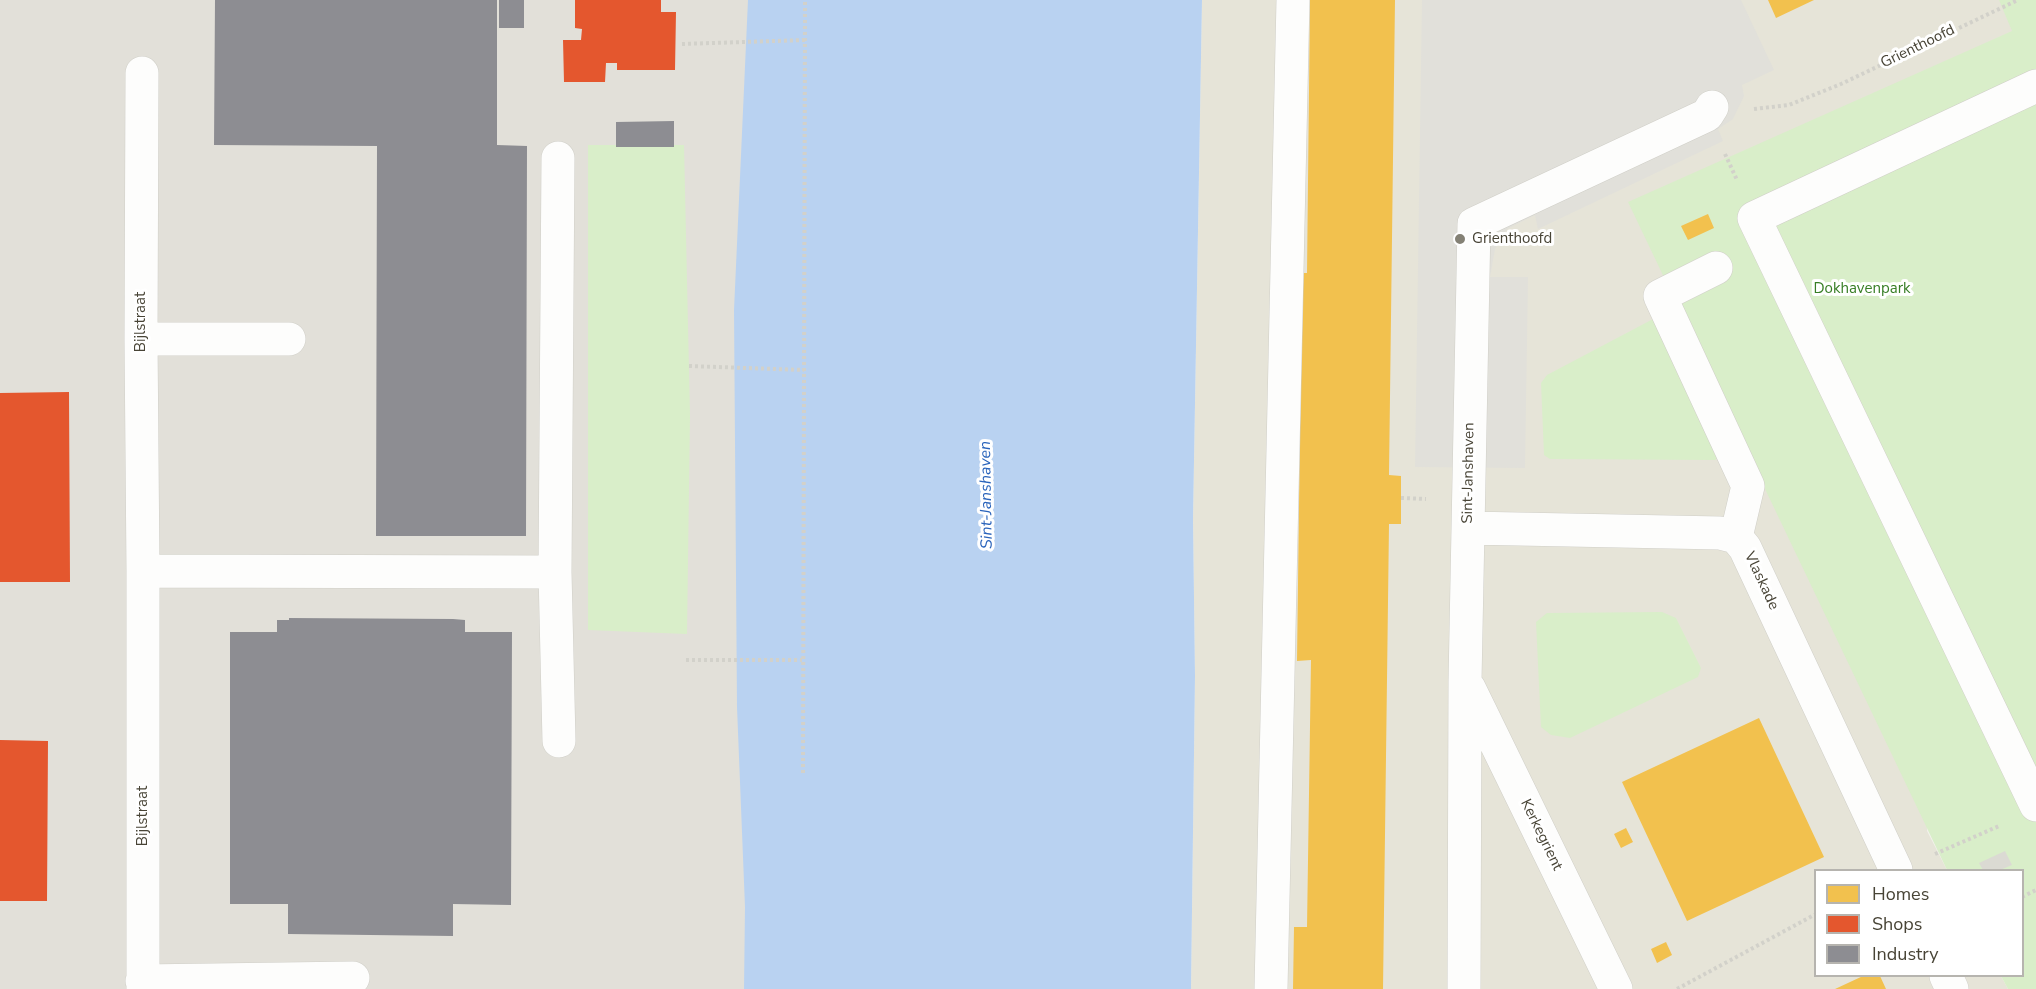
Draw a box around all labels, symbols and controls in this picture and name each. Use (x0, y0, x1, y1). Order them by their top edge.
street label: Grienthoofd (1878, 21, 1958, 73)
place label: Grienthoofd (1472, 230, 1552, 248)
marker: Grienthoofd (1453, 232, 1467, 246)
park label: Dokhavenpark (1813, 280, 1911, 298)
street label: Bijlstraat (132, 292, 150, 352)
street label: Sint-Janshaven (1459, 422, 1479, 524)
water label: Sint-Janshaven (976, 441, 998, 549)
street label: Vlaskade (1740, 549, 1782, 613)
street label: Bijlstraat (134, 786, 152, 846)
street label: Kerkegrient (1516, 796, 1566, 874)
legend (1814, 869, 2024, 977)
text: Homes (1872, 882, 1929, 906)
text: Shops (1872, 912, 1922, 936)
text: Industry (1872, 942, 1939, 966)

